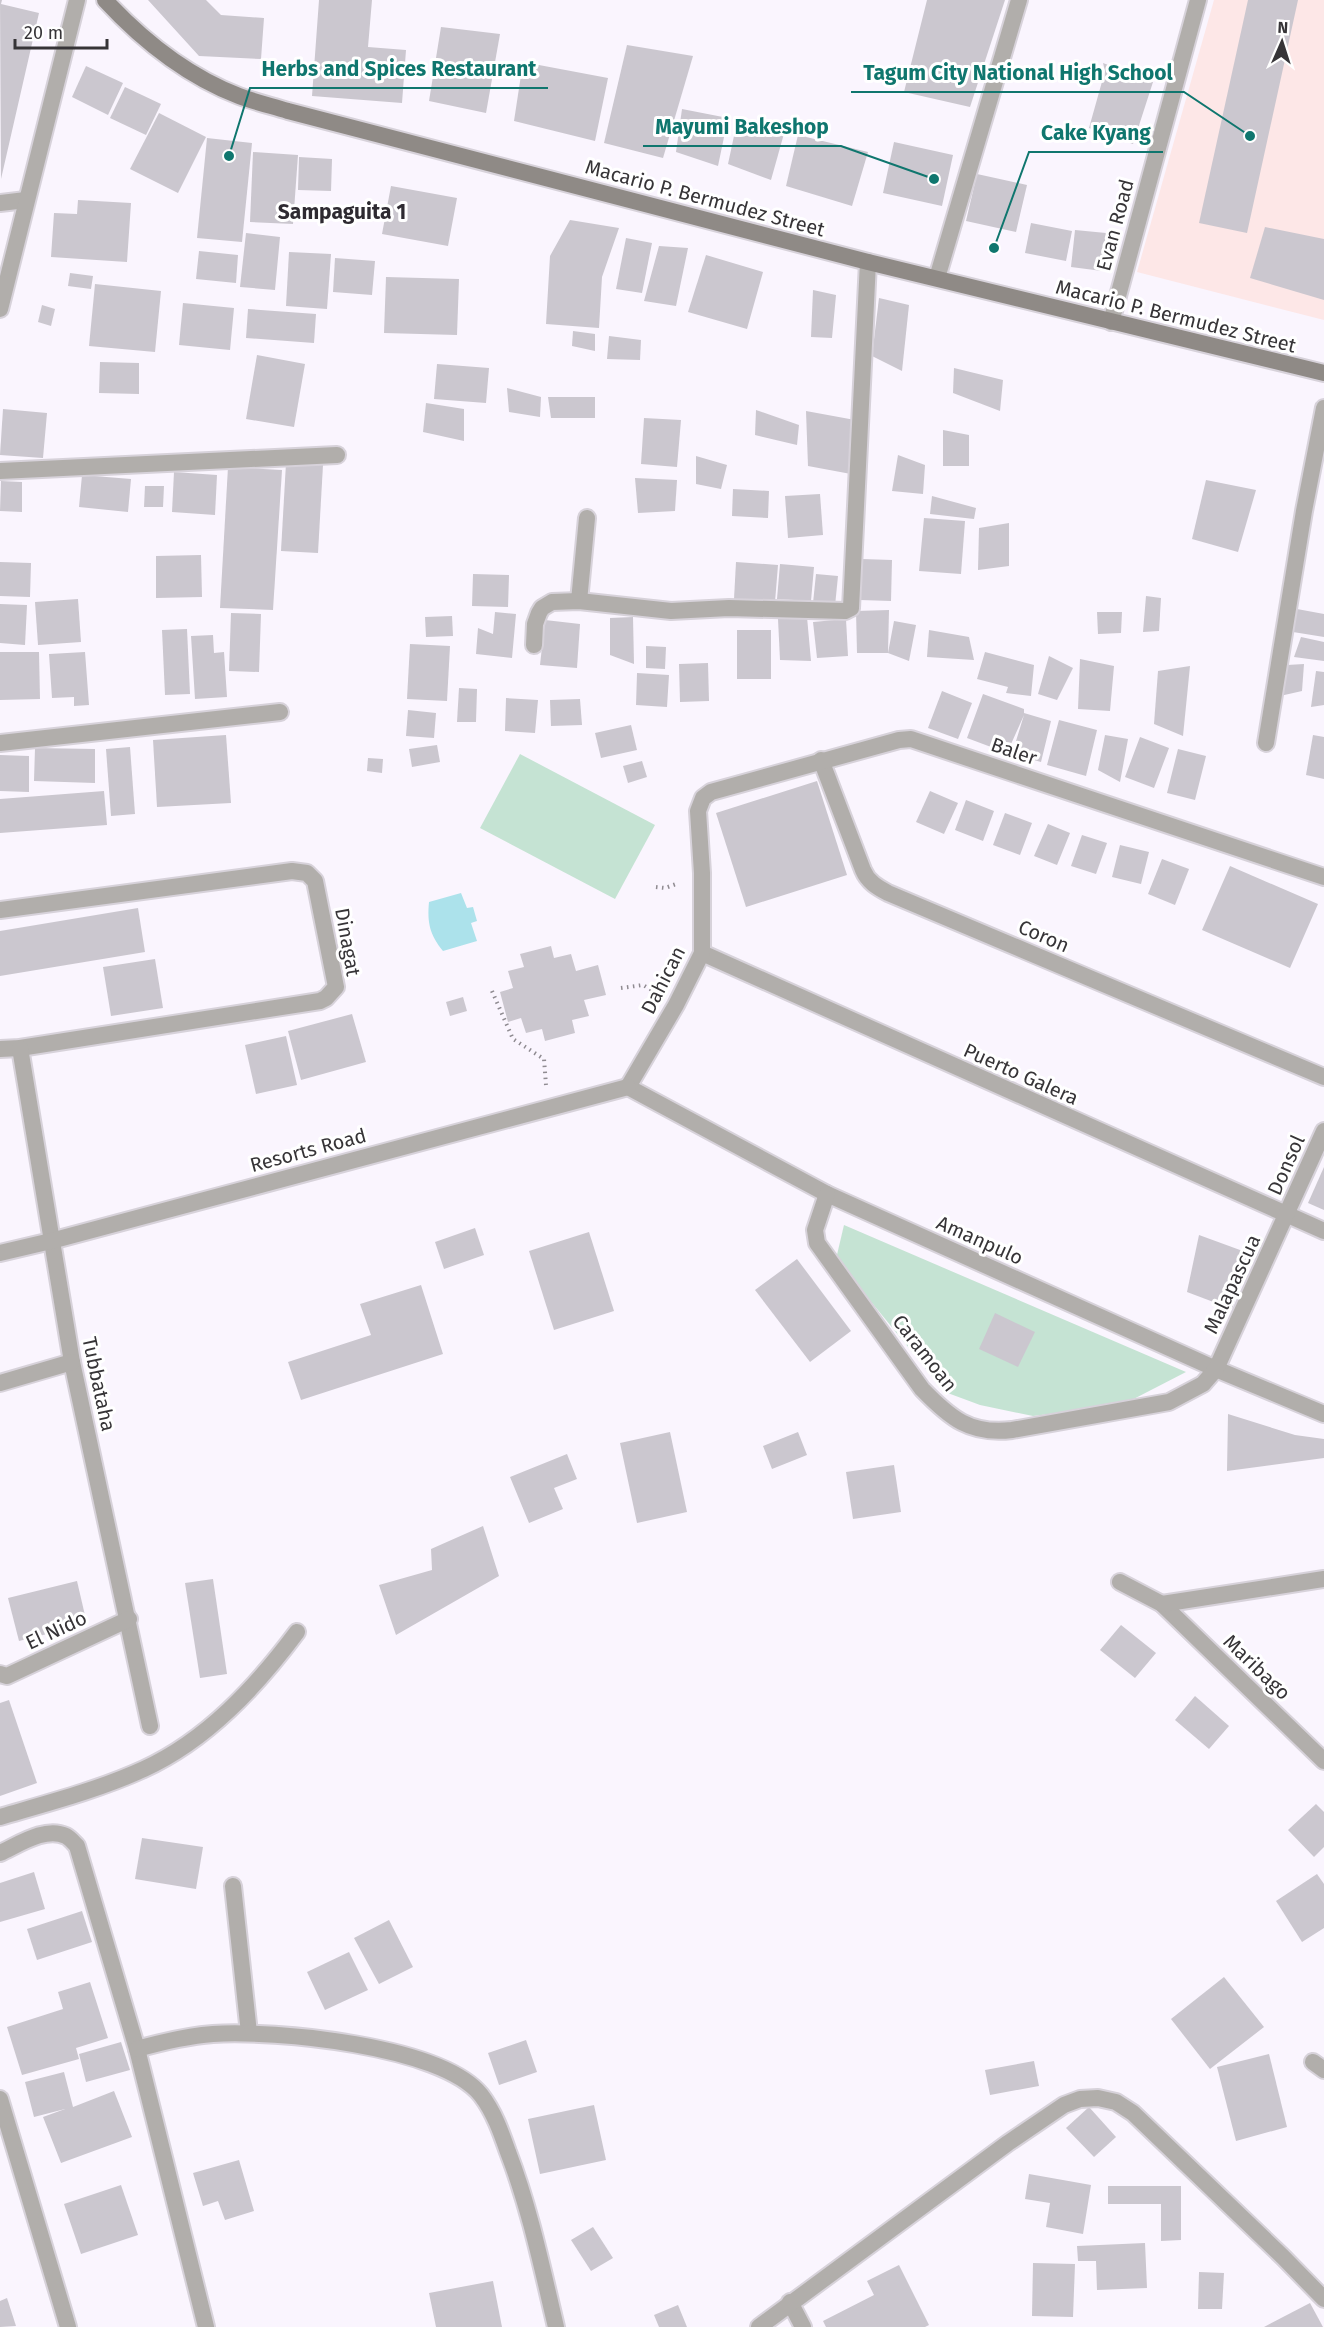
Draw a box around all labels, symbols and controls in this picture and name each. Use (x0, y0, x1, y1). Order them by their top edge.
scale bar (15, 12, 106, 50)
north arrow (1252, 12, 1312, 72)
text: N (1277, 18, 1289, 37)
text: 20 m (24, 22, 63, 44)
callout: Herbs and Spices Restaurant (250, 49, 548, 88)
callout: Tagum City National High School (851, 53, 1184, 92)
text: Herbs and Spices Restaurant (262, 56, 537, 82)
text: Tagum City National High School (863, 60, 1173, 86)
callout: Mayumi Bakeshop (643, 107, 841, 146)
callout: Cake Kyang (1029, 113, 1163, 152)
text: Mayumi Bakeshop (655, 114, 829, 140)
text: Cake Kyang (1041, 120, 1151, 146)
street label: Macario P. Bermudez Street (583, 154, 828, 242)
street label: Evan Road (1091, 177, 1139, 273)
district label: Sampaguita 1 (278, 199, 406, 225)
street label: Macario P. Bermudez Street (1053, 274, 1299, 358)
street label: Baler (988, 732, 1040, 770)
street label: Dinagat (330, 906, 366, 979)
street label: Coron (1015, 915, 1073, 957)
street label: Dahican (636, 942, 690, 1018)
street label: Puerto Galera (960, 1038, 1082, 1110)
street label: Resorts Road (247, 1123, 369, 1177)
street label: Donsol (1262, 1131, 1310, 1199)
street label: Amanpulo (933, 1210, 1027, 1270)
street label: Malapascua (1199, 1231, 1265, 1337)
street label: Caramoan (888, 1310, 962, 1396)
street label: Tubbataha (77, 1334, 121, 1434)
street label: El Nido (22, 1605, 90, 1655)
street label: Maribago (1218, 1629, 1296, 1705)

